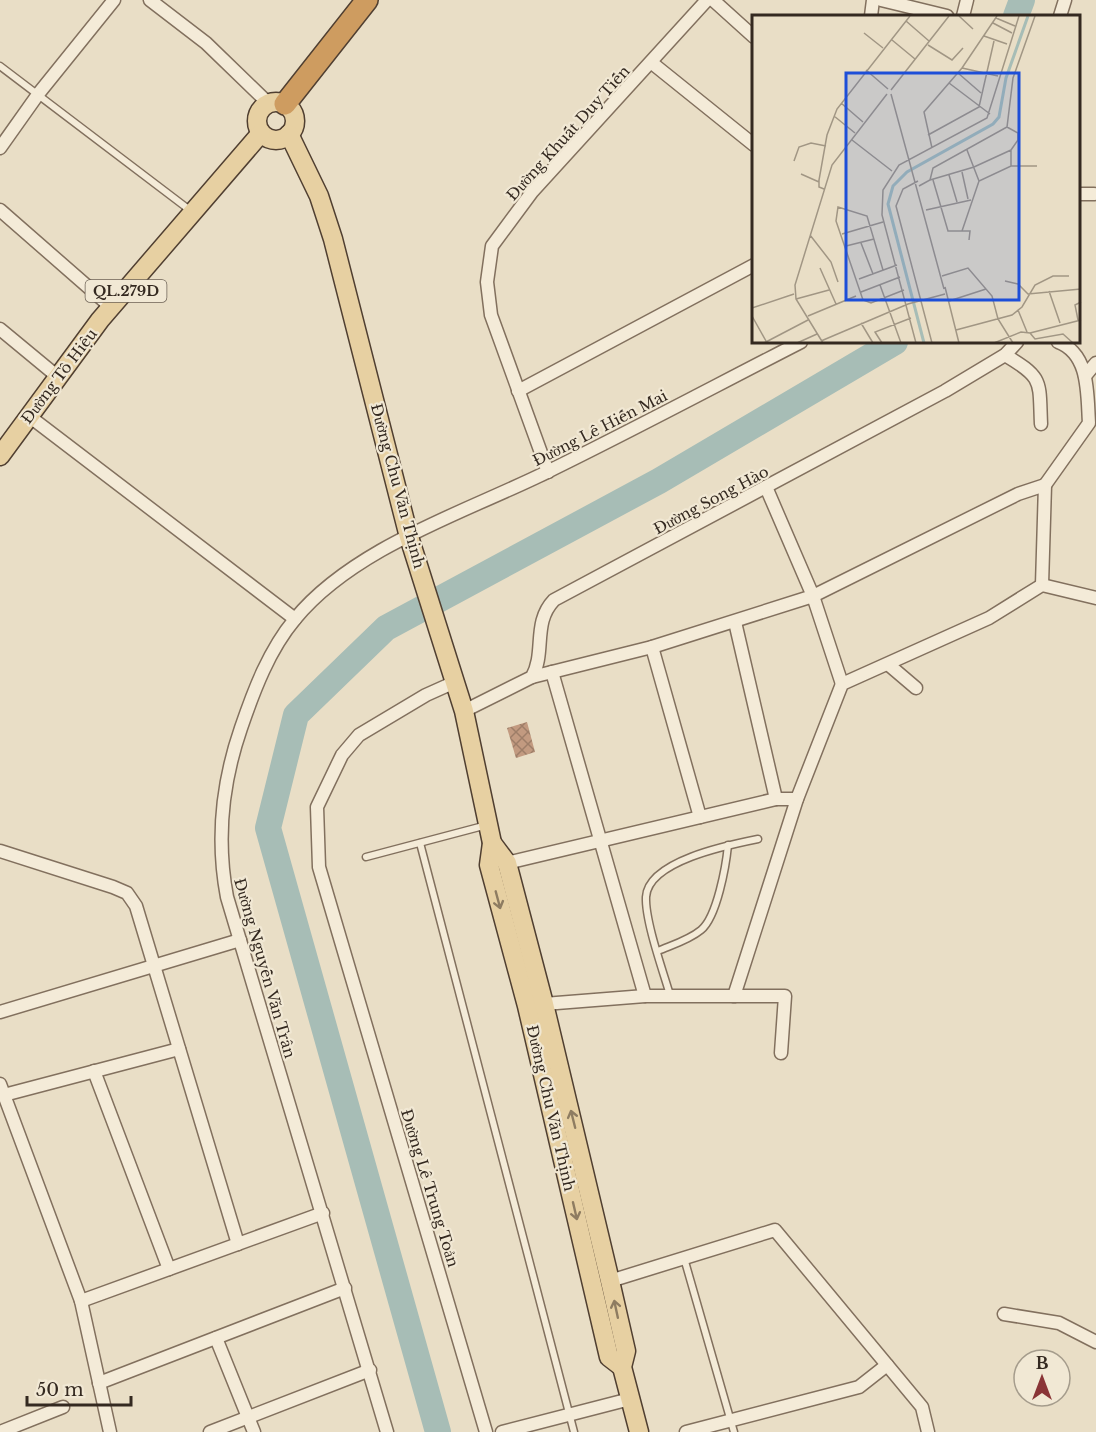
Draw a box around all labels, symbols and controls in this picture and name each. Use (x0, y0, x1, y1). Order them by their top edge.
inset map (752, 15, 1081, 344)
street label: Đường Khuất Duy Tiến (502, 62, 634, 204)
road number: QL.279D (86, 280, 166, 302)
street label: Đường Tô Hiệu (17, 325, 101, 427)
street label: Đường Lê Hiến Mai (530, 386, 670, 470)
street label: Đường Chu Văn Thịnh (367, 401, 429, 571)
street label: Đường Song Hào (650, 462, 772, 538)
street label: Đường Nguyễn Văn Trân (230, 876, 300, 1060)
one-way arrow (493, 890, 504, 909)
street label: Đường Chu Văn Thịnh (523, 1023, 579, 1193)
street label: Đường Lê Trung Toản (397, 1107, 463, 1269)
one-way arrow (566, 1110, 578, 1129)
one-way arrow (569, 1202, 581, 1221)
one-way arrow (610, 1300, 622, 1319)
north arrow (1012, 1348, 1072, 1408)
text: B (1036, 1353, 1049, 1373)
scale bar (27, 1369, 130, 1407)
text: 50 m (36, 1379, 84, 1401)

